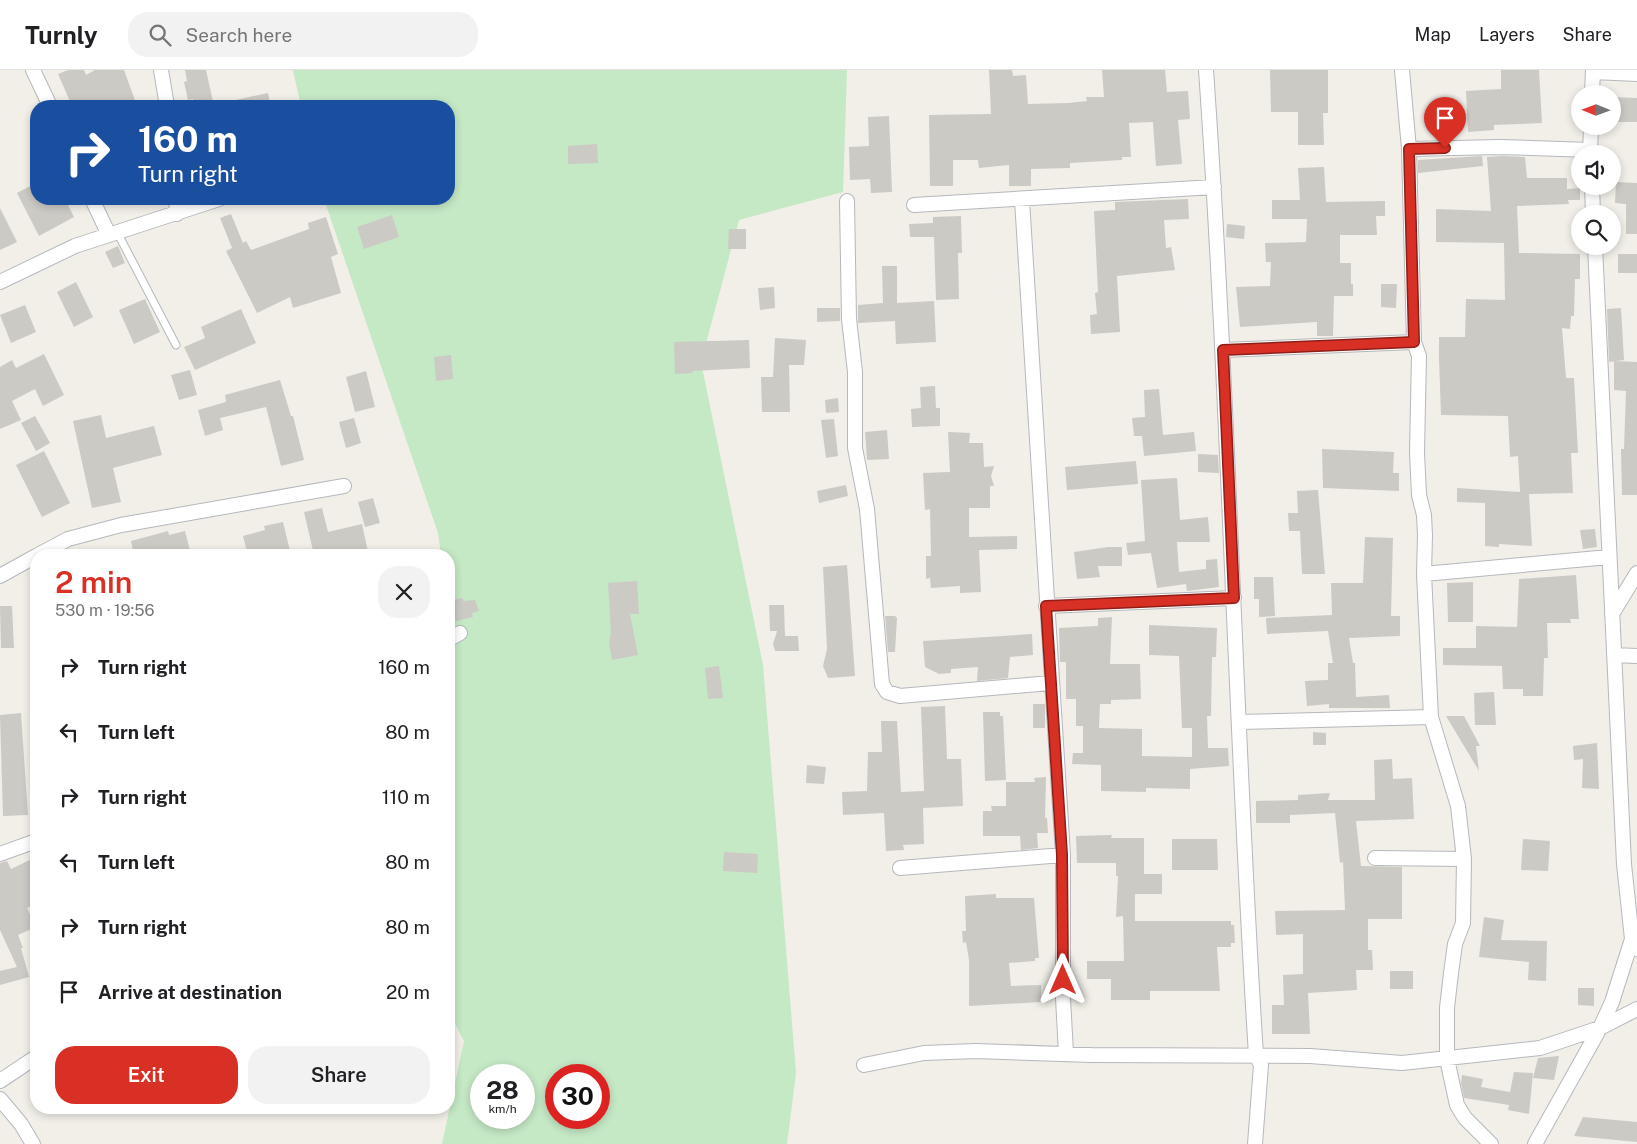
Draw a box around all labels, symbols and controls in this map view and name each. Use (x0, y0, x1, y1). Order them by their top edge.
search box (128, 12, 478, 57)
text: Turnly (25, 21, 98, 49)
icon: search (146, 21, 174, 49)
text: Search here (186, 24, 292, 46)
text: Map (1415, 24, 1451, 45)
text: Layers (1479, 24, 1535, 45)
text: Share (1563, 24, 1612, 45)
north arrow (1571, 85, 1621, 135)
map controls (1571, 85, 1621, 255)
pin (1424, 97, 1466, 148)
icon: arrive (1431, 104, 1459, 132)
text: 160 m (138, 119, 238, 160)
icon: right (55, 120, 120, 185)
button: sound (1571, 145, 1621, 195)
text: Turn right (138, 161, 238, 187)
button: search (1571, 205, 1621, 255)
text: 2 min (55, 564, 132, 600)
button: close (378, 566, 430, 618)
text: 530 m · 19:56 (55, 601, 154, 620)
icon: right (55, 653, 83, 681)
text: Turn right (98, 656, 187, 678)
text: 160 m (378, 656, 430, 678)
icon: left (55, 718, 83, 746)
text: Turn left (98, 721, 175, 743)
text: 80 m (385, 721, 430, 743)
icon: right (55, 783, 83, 811)
text: Turn right (98, 786, 187, 808)
text: 110 m (382, 786, 430, 808)
icon: left (55, 848, 83, 876)
text: Turn left (98, 851, 175, 873)
text: 80 m (385, 851, 430, 873)
icon: right (55, 913, 83, 941)
text: Turn right (98, 916, 187, 938)
text: 80 m (385, 916, 430, 938)
position arrow (1036, 953, 1088, 1005)
icon: arrive (55, 978, 83, 1006)
text: Arrive at destination (98, 981, 282, 1003)
text: 20 m (386, 981, 430, 1003)
button: Exit (55, 1046, 238, 1104)
button: Share (248, 1046, 430, 1104)
speed limit sign: 30 (545, 1064, 610, 1129)
text: 28 (486, 1075, 519, 1105)
text: km/h (488, 1102, 517, 1116)

